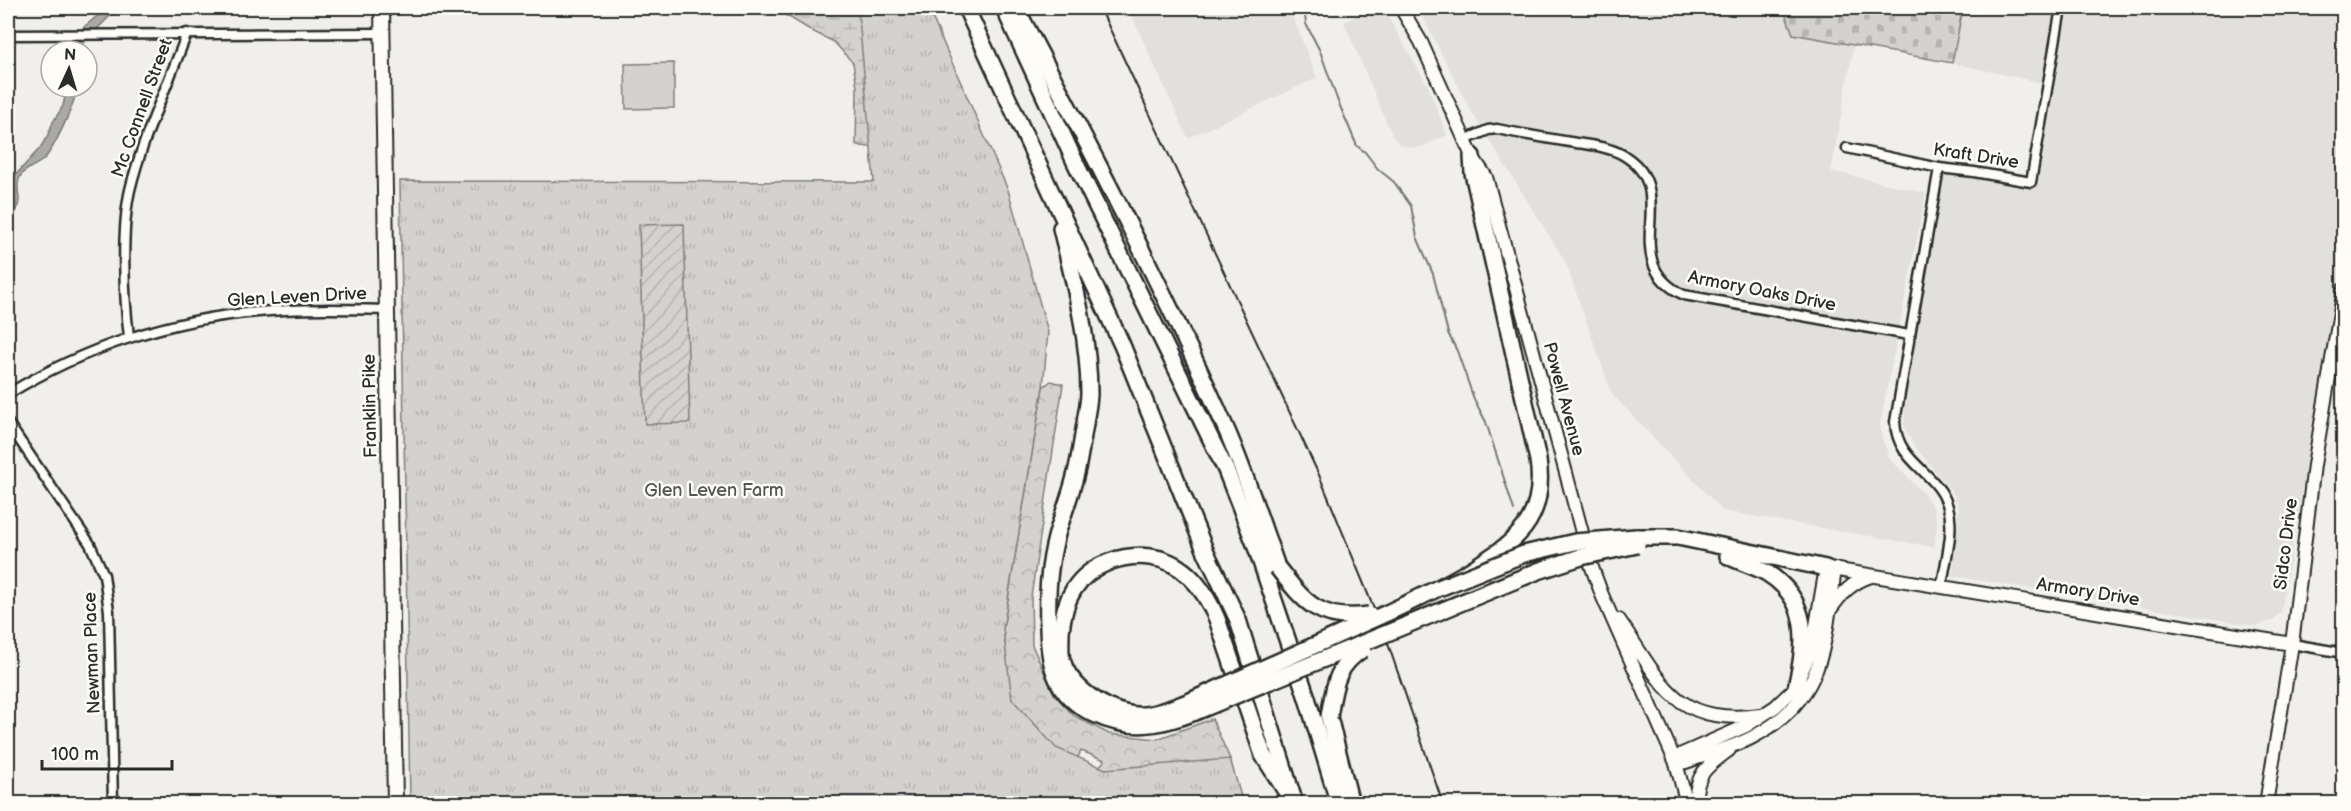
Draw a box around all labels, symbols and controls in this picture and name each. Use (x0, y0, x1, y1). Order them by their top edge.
street label: Mc Connell Street (107, 35, 177, 180)
north arrow (39, 39, 99, 99)
text: N (63, 46, 77, 65)
street label: Kraft Drive (1932, 139, 2021, 173)
street label: Armory Oaks Drive (1686, 266, 1838, 316)
street label: Glen Leven Drive (227, 283, 368, 311)
street label: Powell Avenue (1539, 340, 1589, 458)
street label: Franklin Pike (359, 354, 381, 458)
park label: Glen Leven Farm (644, 480, 784, 501)
street label: Sidco Drive (2270, 497, 2302, 591)
street label: Armory Drive (2035, 573, 2141, 611)
street label: Newman Place (79, 591, 105, 714)
scale bar (42, 733, 172, 771)
text: 100 m (51, 744, 99, 765)

